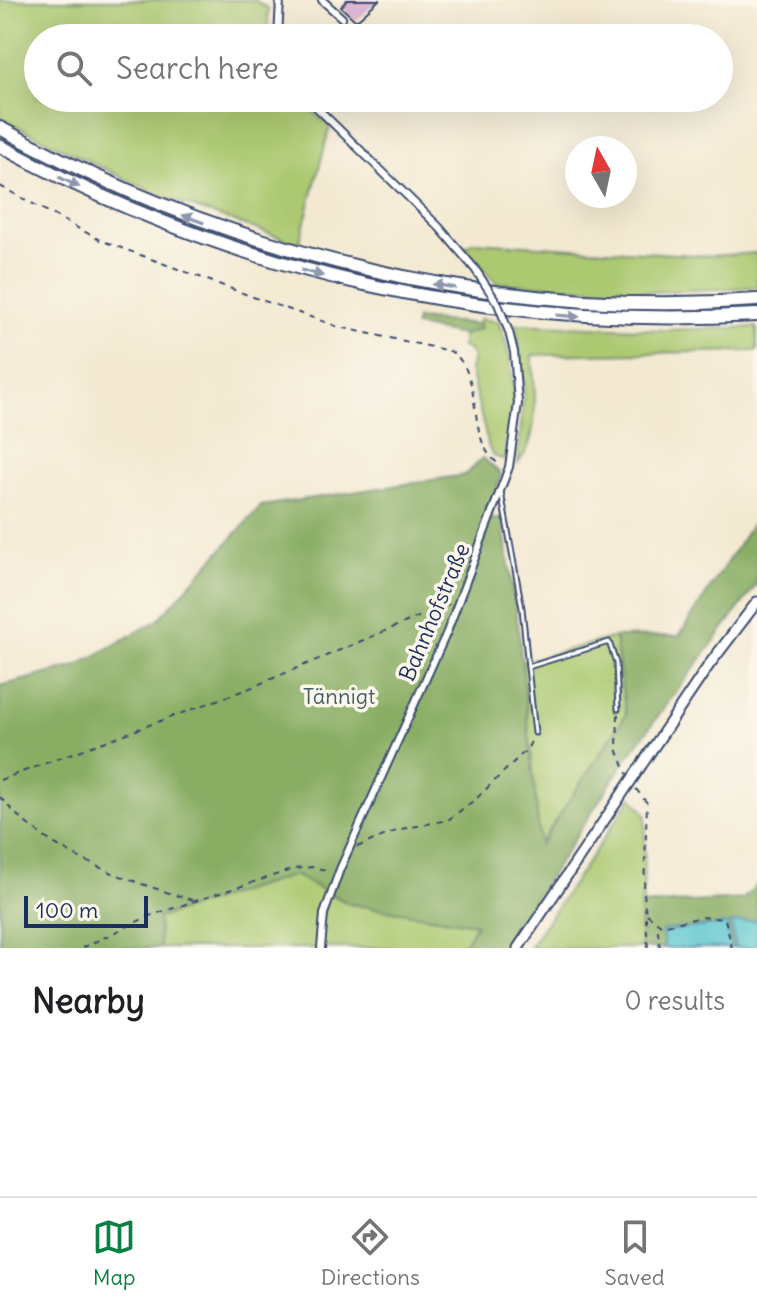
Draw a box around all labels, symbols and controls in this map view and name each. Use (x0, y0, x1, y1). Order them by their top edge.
search box (24, 24, 733, 112)
icon: search (52, 46, 96, 90)
text: Search here (116, 49, 279, 87)
north arrow (565, 136, 637, 208)
one-way arrow (58, 175, 81, 189)
one-way arrow (181, 212, 205, 225)
one-way arrow (300, 268, 325, 280)
one-way arrow (431, 279, 456, 291)
one-way arrow (556, 310, 581, 323)
street label: Bahnhofstraße (392, 539, 476, 685)
park label: Tännigt (303, 682, 375, 710)
scale bar (24, 892, 148, 928)
text: 100 m (36, 896, 98, 924)
text: Nearby (32, 979, 145, 1022)
text: 0 results (624, 984, 725, 1017)
tab: Map (92, 1215, 136, 1291)
tab: Directions (321, 1215, 420, 1291)
tab: Saved (604, 1215, 665, 1291)

